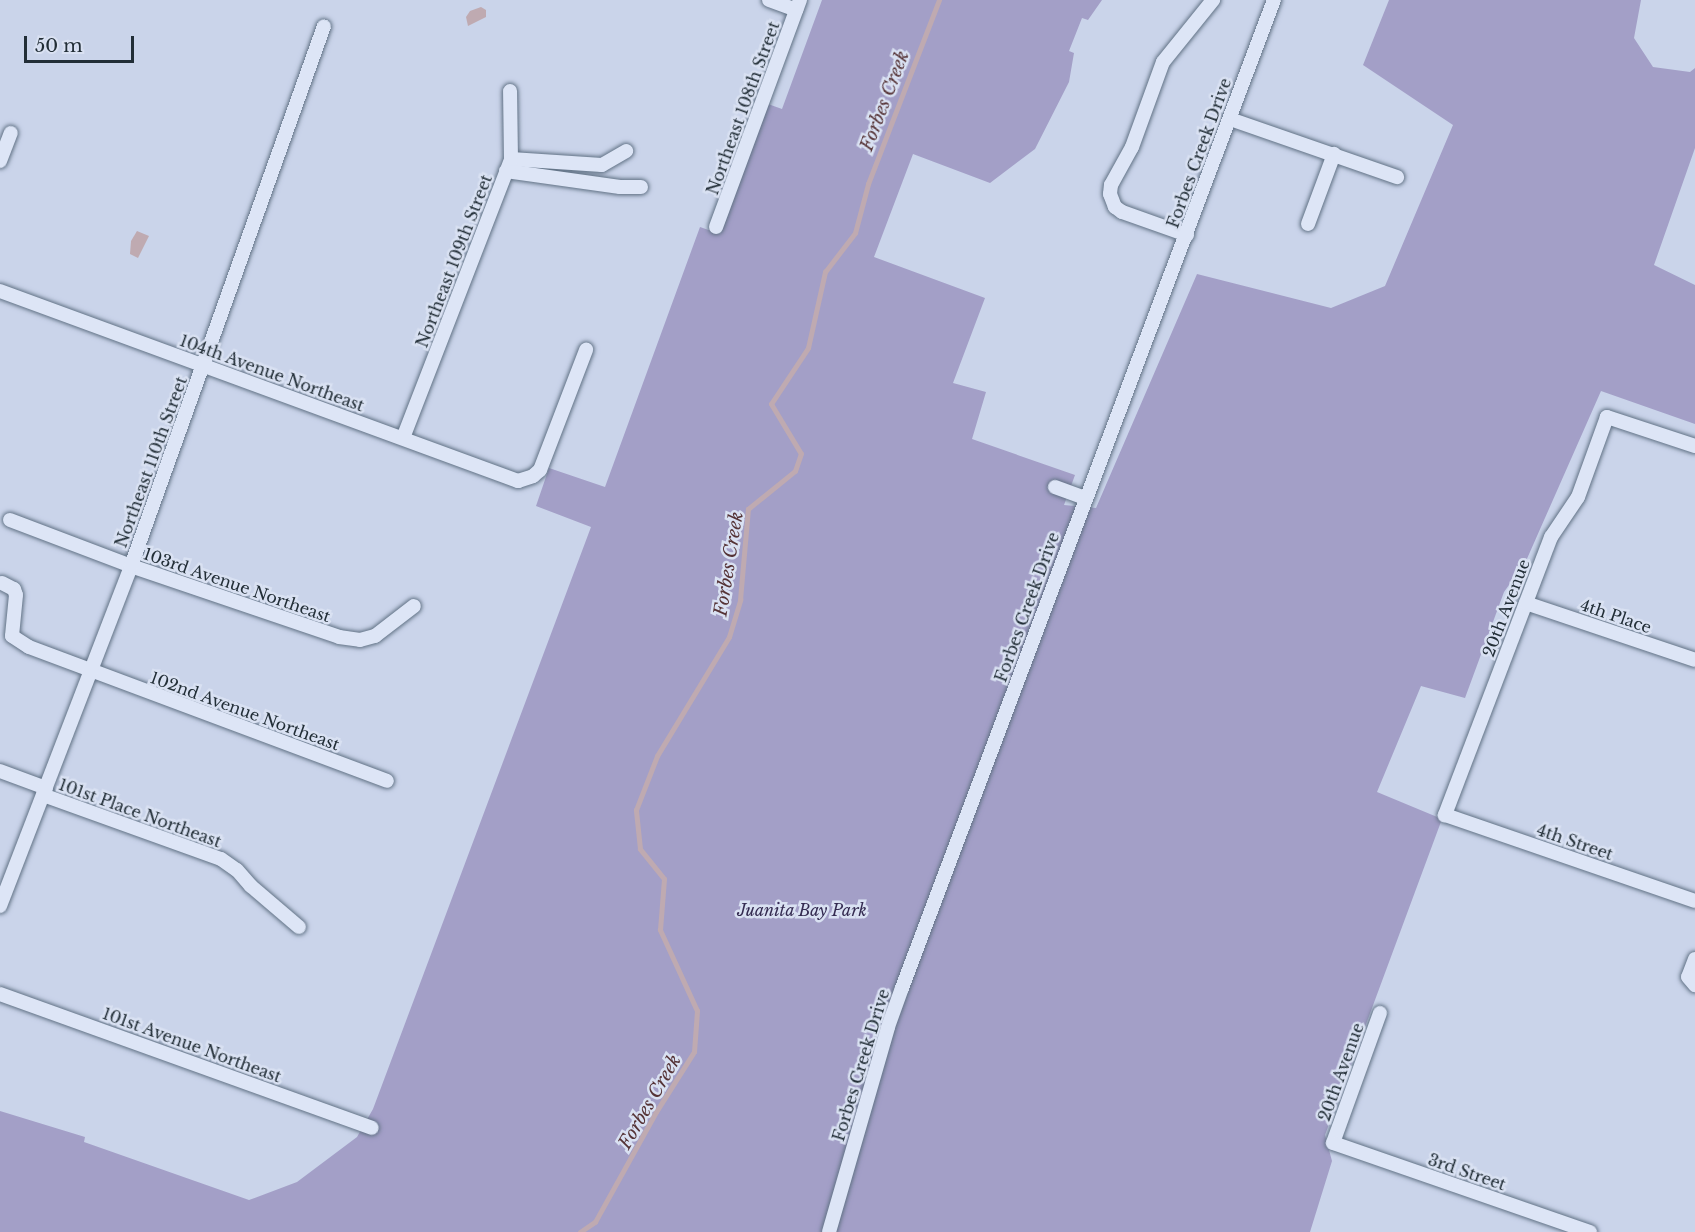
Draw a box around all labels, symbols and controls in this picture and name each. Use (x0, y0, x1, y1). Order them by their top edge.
street label: Northeast 108th Street (703, 19, 783, 197)
scale bar (27, 24, 136, 62)
text: 50 m (35, 35, 83, 57)
water label: Forbes Creek (856, 48, 914, 154)
street label: Forbes Creek Drive (1163, 75, 1235, 231)
street label: Northeast 109th Street (412, 172, 496, 350)
street label: 104th Avenue Northeast (177, 331, 367, 415)
street label: Northeast 110th Street (111, 374, 191, 550)
water label: Forbes Creek (710, 510, 748, 618)
street label: Forbes Creek Drive (991, 529, 1063, 685)
street label: 103rd Avenue Northeast (141, 544, 333, 626)
street label: 20th Avenue (1478, 556, 1534, 660)
street label: 4th Place (1578, 595, 1654, 637)
street label: 102nd Avenue Northeast (147, 668, 343, 754)
street label: 101st Place Northeast (56, 775, 224, 851)
street label: 4th Street (1534, 820, 1616, 864)
park label: Juanita Bay Park (737, 900, 867, 920)
street label: Forbes Creek Drive (829, 986, 893, 1144)
street label: 101st Avenue Northeast (100, 1004, 284, 1086)
street label: 20th Avenue (1314, 1020, 1368, 1124)
water label: Forbes Creek (614, 1051, 686, 1153)
street label: 3rd Street (1426, 1150, 1508, 1194)

